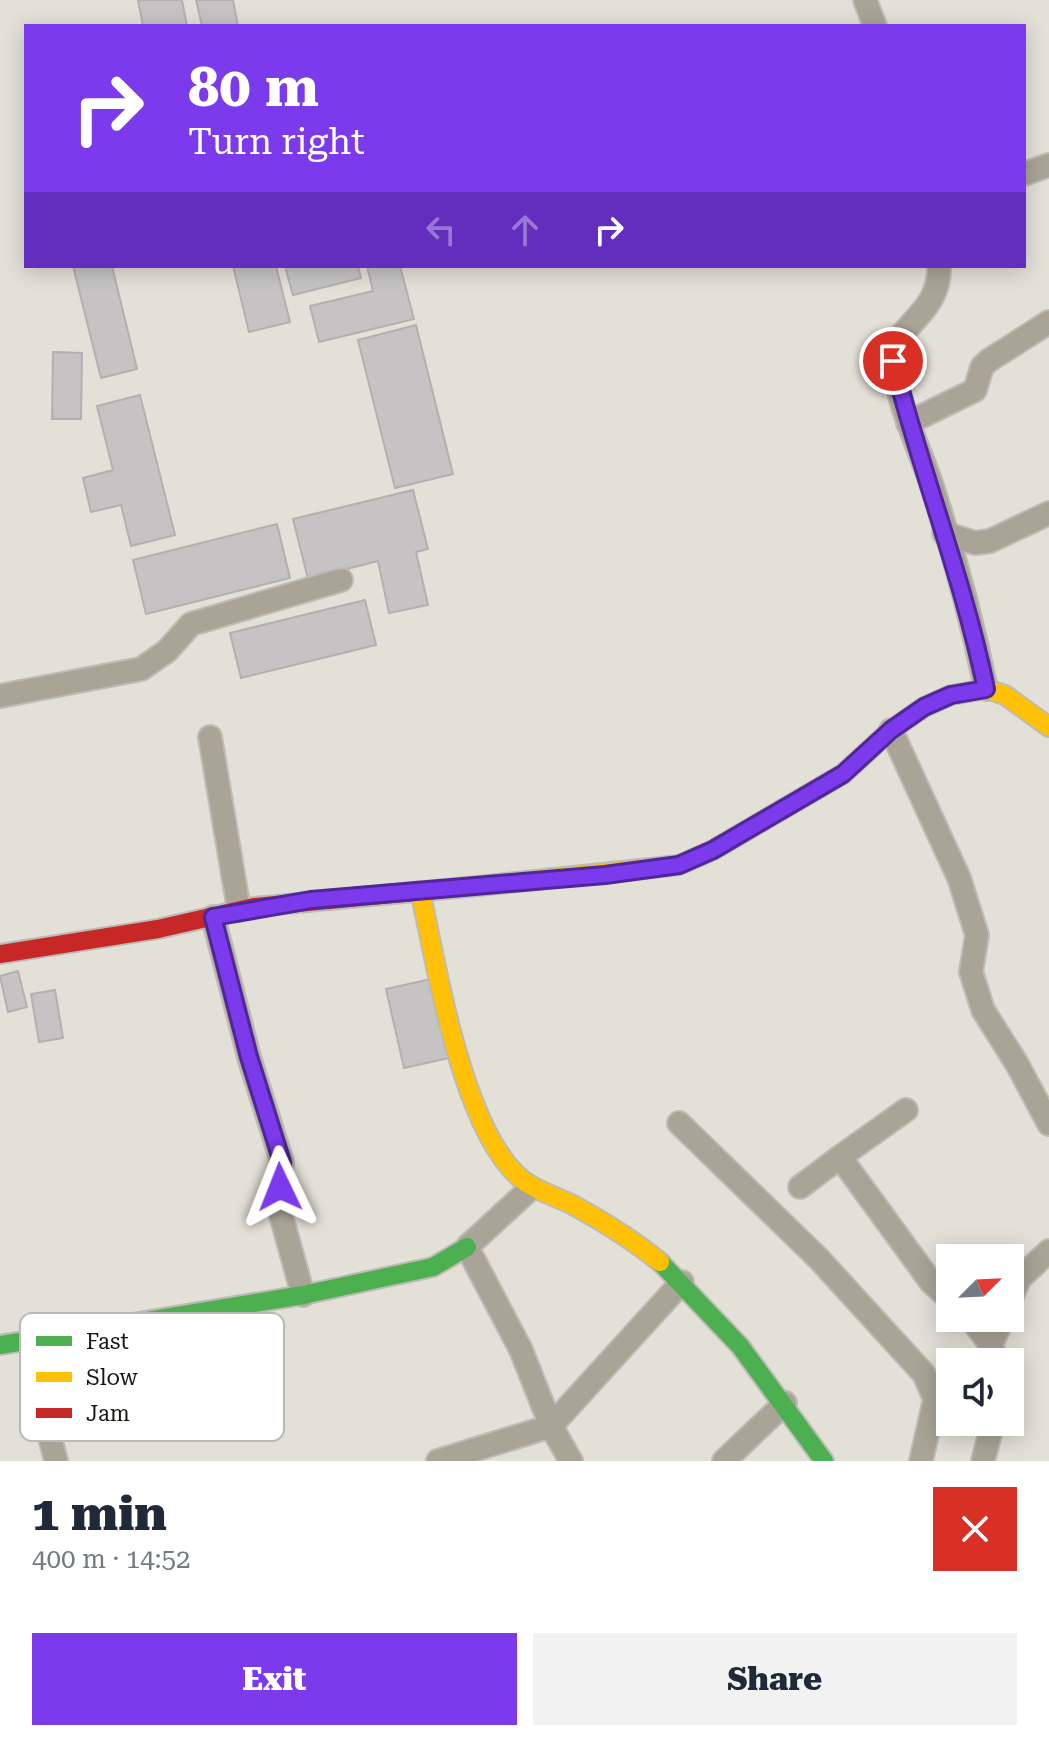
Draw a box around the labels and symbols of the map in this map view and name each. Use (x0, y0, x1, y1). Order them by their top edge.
pin (859, 327, 927, 395)
position arrow (238, 1145, 322, 1229)
north arrow (936, 1244, 1024, 1332)
legend (20, 1313, 284, 1441)
text: Fast (86, 1329, 129, 1354)
text: Slow (86, 1365, 139, 1390)
text: Jam (86, 1401, 130, 1426)

